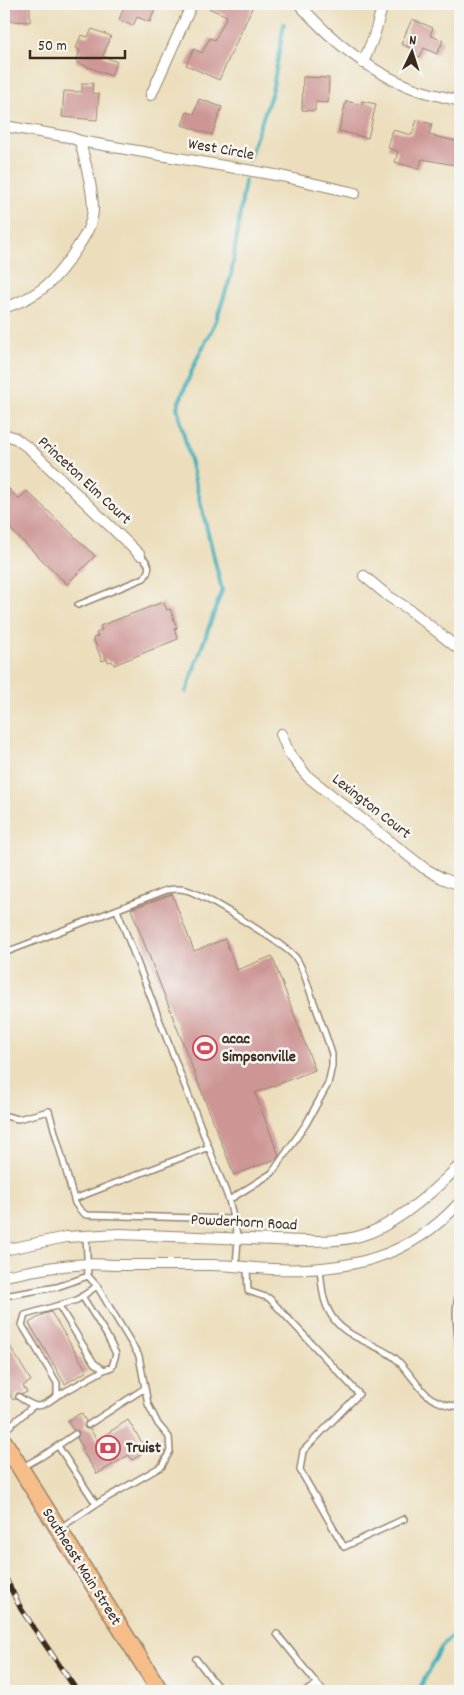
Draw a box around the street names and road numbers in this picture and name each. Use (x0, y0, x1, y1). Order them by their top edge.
street label: West Circle (186, 133, 256, 167)
street label: Princeton Elm Court (32, 431, 136, 531)
street label: Lexington Court (327, 769, 415, 845)
street label: Powderhorn Road (190, 1209, 298, 1237)
street label: Southeast Main Street (36, 1504, 127, 1630)

